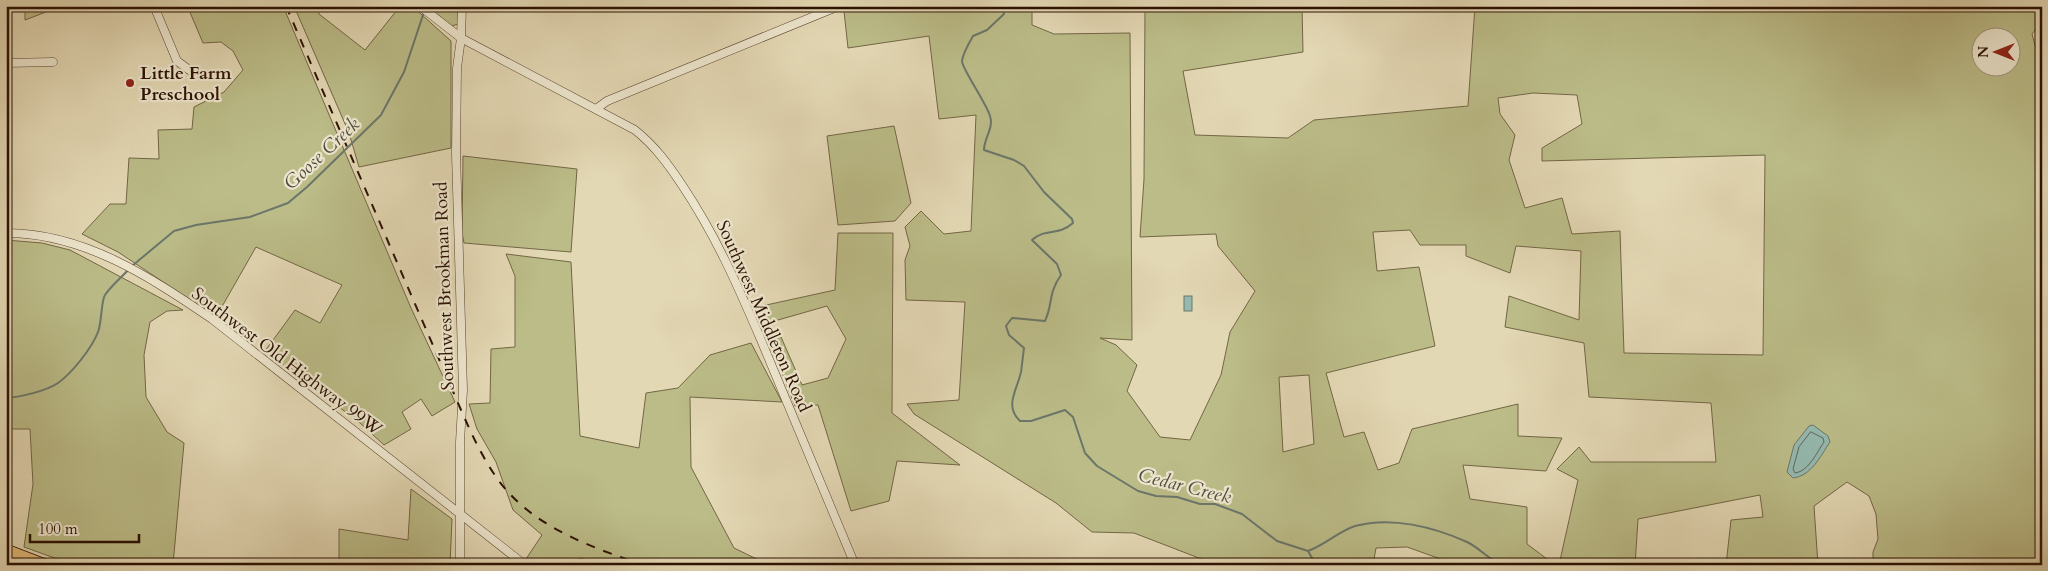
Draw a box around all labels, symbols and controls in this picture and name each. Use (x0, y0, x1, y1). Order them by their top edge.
north arrow (1970, 28, 2020, 78)
text: N (1974, 46, 1993, 58)
place label: Little Farm Preschool (140, 61, 232, 107)
marker: Little Farm Preschool (124, 77, 136, 89)
water label: Goose Creek (278, 111, 366, 196)
street label: Southwest Brookman Road (428, 181, 461, 391)
street label: Southwest Middleton Road (710, 216, 817, 416)
street label: Southwest Old Highway 99W (186, 281, 387, 442)
water label: Cedar Creek (1136, 462, 1234, 510)
scale bar (30, 511, 139, 543)
text: 100 m (38, 519, 78, 539)

